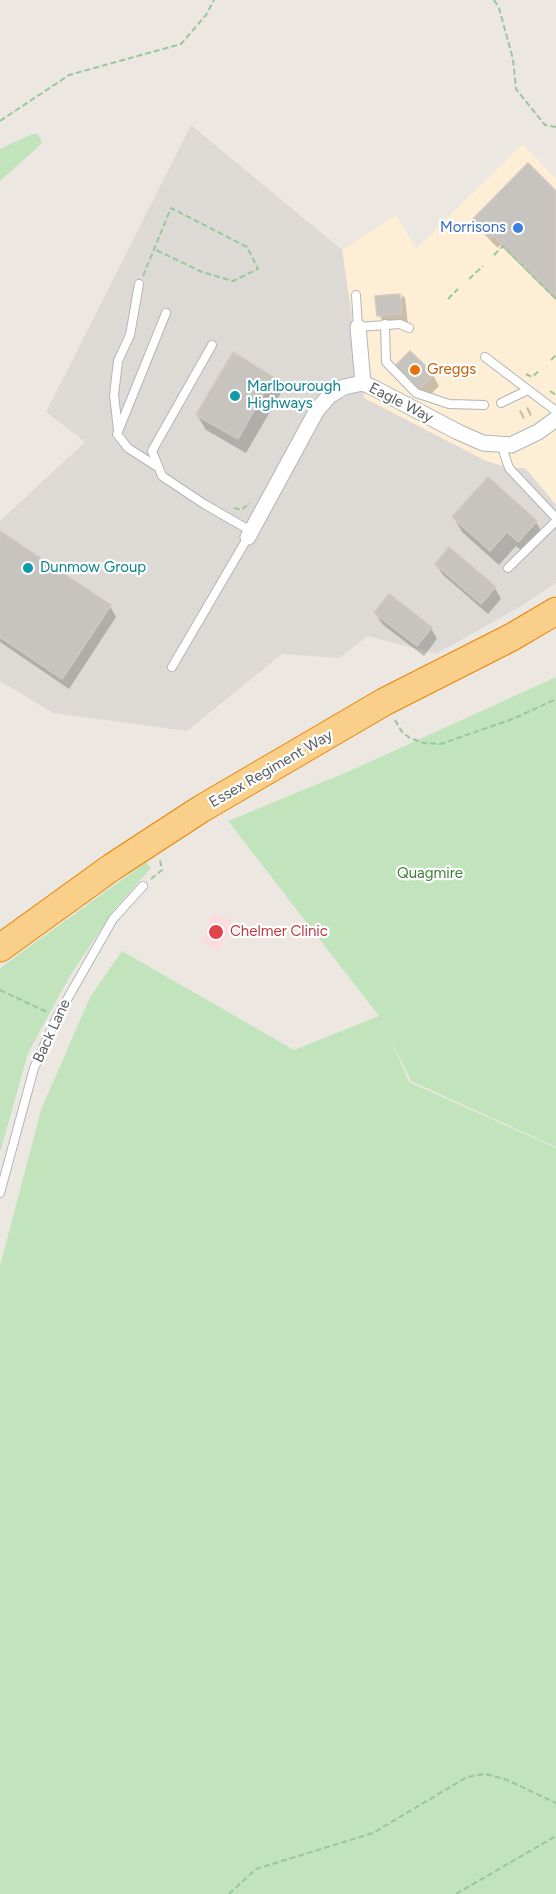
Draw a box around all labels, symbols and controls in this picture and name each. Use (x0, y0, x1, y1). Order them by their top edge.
place label: Morrisons (440, 219, 506, 237)
marker: Morrisons (511, 221, 525, 235)
place label: Greggs (427, 361, 476, 379)
marker: Greggs (408, 363, 422, 377)
place label: Marlbourough Highways (247, 378, 341, 413)
street label: Eagle Way (366, 379, 436, 427)
marker: Marlbourough Highways (228, 389, 242, 403)
place label: Dunmow Group (40, 559, 146, 577)
marker: Dunmow Group (21, 561, 35, 575)
street label: Essex Regiment Way (206, 726, 336, 812)
park label: Quagmire (397, 865, 463, 883)
marker: Chelmer Clinic (207, 923, 225, 941)
place label: Chelmer Clinic (230, 923, 328, 941)
street label: Back Lane (29, 996, 75, 1066)

